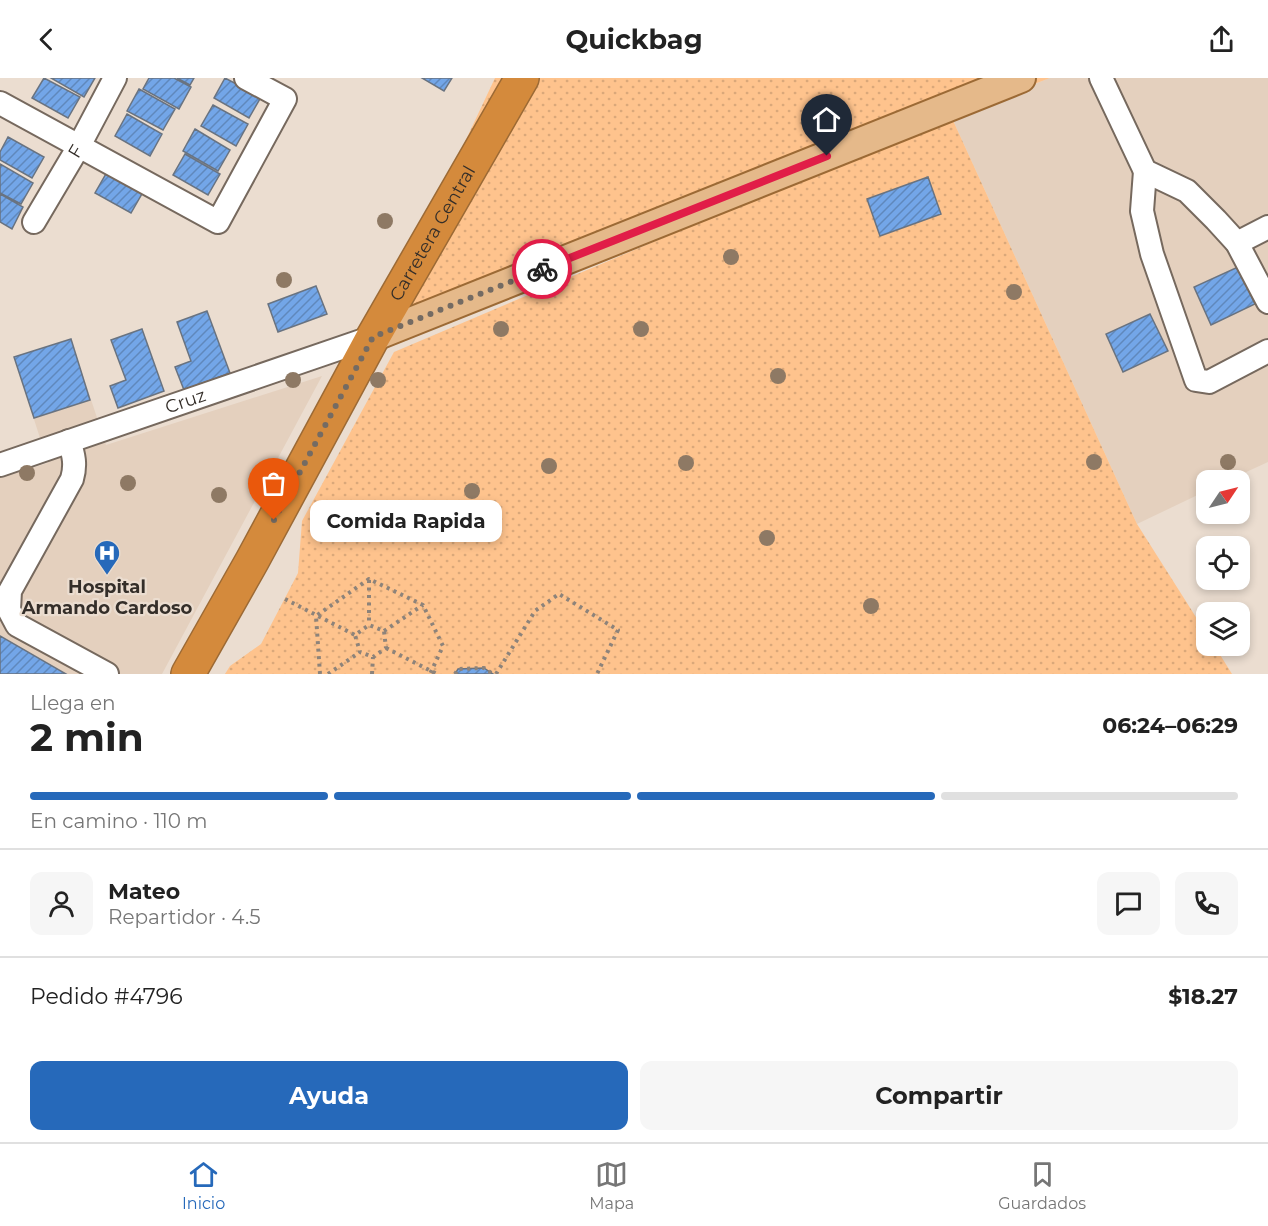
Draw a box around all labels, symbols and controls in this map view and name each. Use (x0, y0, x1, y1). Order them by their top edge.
icon: back (30, 23, 63, 56)
text: Quickbag (565, 23, 703, 56)
icon: share (1205, 23, 1238, 56)
pin (801, 94, 852, 156)
icon: home (810, 103, 843, 136)
street label: F (63, 141, 88, 162)
street label: Carretera Central (385, 162, 480, 305)
courier (512, 239, 572, 299)
icon: bike (526, 253, 559, 286)
street label: Cruz (162, 384, 208, 418)
pin (248, 458, 299, 520)
icon: bag (257, 467, 290, 500)
north arrow (1196, 470, 1250, 524)
map controls (1196, 470, 1250, 656)
callout: Comida Rapida (310, 499, 502, 541)
text: Comida Rapida (327, 509, 486, 533)
button: locate (1196, 536, 1250, 590)
hospital icon: Hospital Armando Cardoso (92, 538, 122, 576)
place label: Hospital Armando Cardoso (21, 576, 193, 619)
button: layers (1196, 602, 1250, 656)
text: Llega en (30, 691, 116, 715)
text: 06:24–06:29 (1102, 712, 1238, 739)
text: 2 min (30, 713, 144, 761)
text: En camino · 110 m (30, 809, 208, 833)
button: person (30, 872, 93, 935)
button: chat (1097, 872, 1160, 935)
button: phone (1175, 872, 1238, 935)
text: Mateo (108, 878, 180, 905)
text: Repartidor · 4.5 (108, 905, 260, 929)
text: Pedido #4796 (30, 983, 183, 1010)
text: $18.27 (1168, 983, 1238, 1010)
button: Ayuda (30, 1061, 628, 1130)
button: Compartir (640, 1061, 1238, 1130)
tab: Inicio (182, 1158, 225, 1213)
tab: Mapa (589, 1158, 634, 1213)
tab: Guardados (998, 1158, 1086, 1213)

